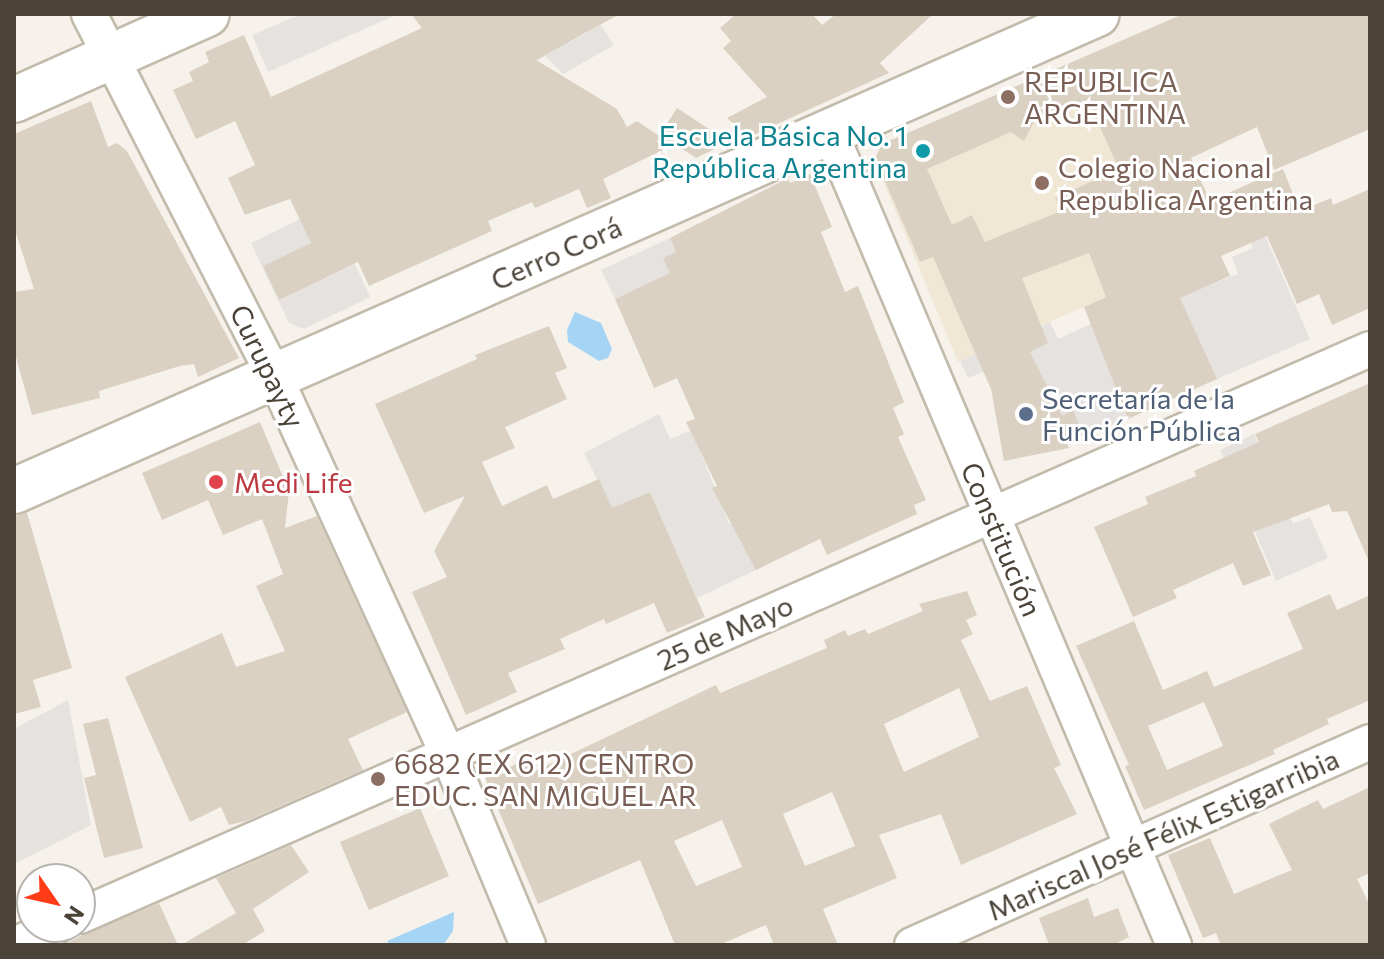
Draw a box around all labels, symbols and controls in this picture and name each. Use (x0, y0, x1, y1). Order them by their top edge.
place label: REPUBLICA ARGENTINA (1024, 64, 1186, 130)
marker: REPUBLICA ARGENTINA (999, 88, 1017, 106)
place label: Escuela Básica No. 1 República Argentina (652, 118, 907, 184)
marker: Escuela Básica No. 1 República Argentina (914, 142, 932, 160)
place label: Colegio Nacional Republica Argentina (1058, 150, 1313, 216)
marker: Colegio Nacional Republica Argentina (1033, 174, 1051, 192)
street label: Cerro Corá (486, 209, 626, 297)
street label: Curupayty (224, 299, 312, 433)
place label: Secretaría de la Función Pública (1042, 381, 1241, 447)
marker: Secretaría de la Función Pública (1017, 405, 1035, 423)
street label: Constitución (954, 457, 1050, 621)
place label: Medi Life (234, 465, 353, 499)
marker: Medi Life (205, 471, 227, 493)
street label: 25 de Mayo (652, 587, 798, 677)
street label: Mariscal José Félix Estigarribia (982, 741, 1344, 927)
place label: 6682 (EX 612) CENTRO EDUC. SAN MIGUEL AR (394, 746, 697, 812)
marker: 6682 (EX 612) CENTRO EDUC. SAN MIGUEL AR (369, 770, 387, 788)
north arrow (16, 863, 96, 943)
text: N (59, 901, 90, 930)

